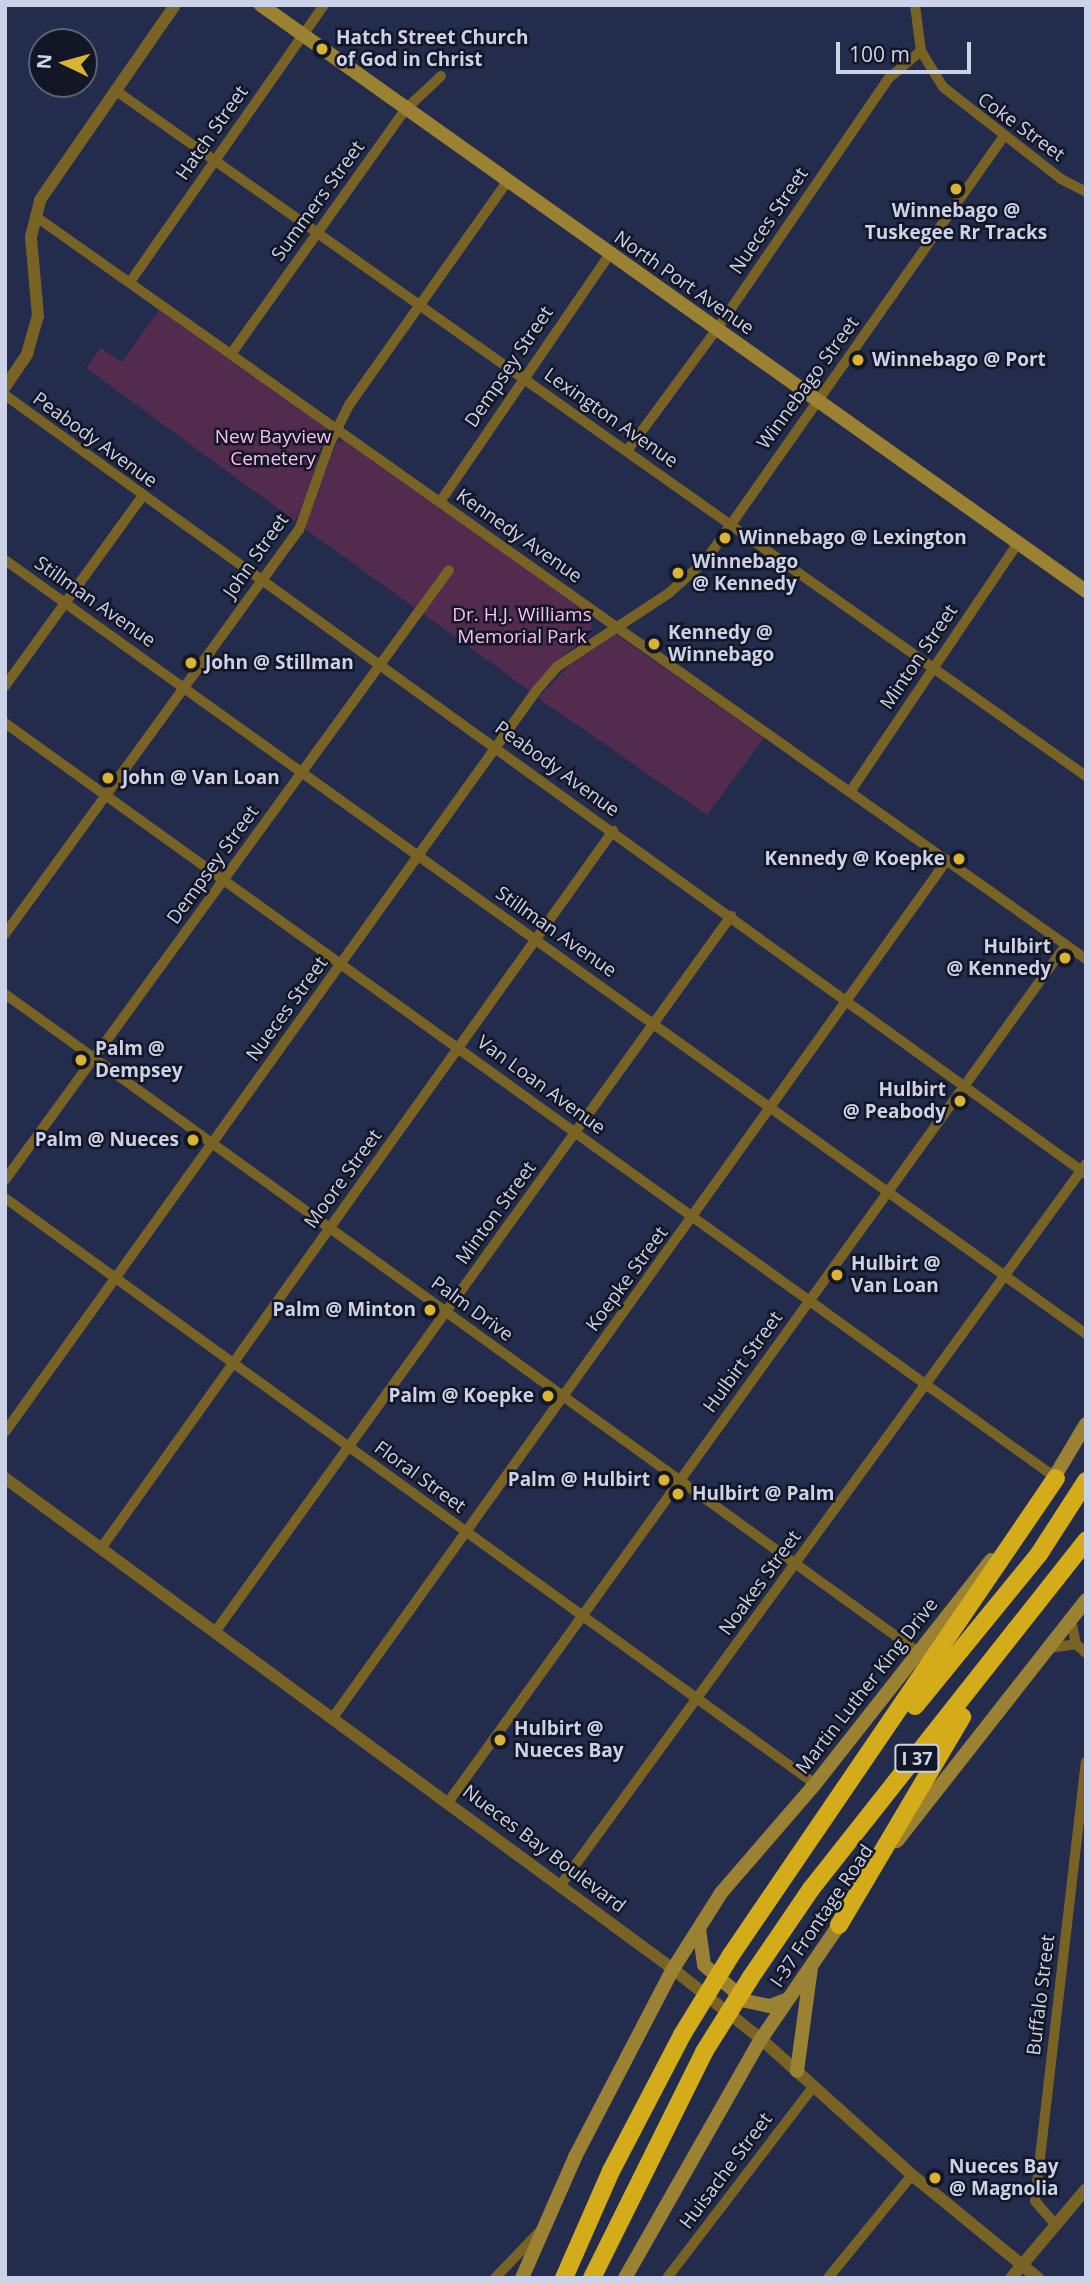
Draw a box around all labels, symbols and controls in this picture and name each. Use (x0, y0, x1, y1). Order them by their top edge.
place label: Hatch Street Church of God in Christ (336, 27, 528, 71)
north arrow (28, 28, 98, 98)
scale bar (839, 28, 974, 72)
text: 100 m (849, 40, 910, 68)
marker: Hatch Street Church of God in Christ (314, 41, 330, 57)
text: N (30, 53, 58, 70)
street label: Hatch Street (171, 81, 253, 185)
street label: Coke Street (973, 88, 1069, 166)
street label: Summers Street (267, 137, 369, 265)
street label: Nueces Street (725, 163, 813, 279)
marker: Winnebago @ Tuskegee Rr Tracks (948, 181, 964, 197)
place label: Winnebago @ Tuskegee Rr Tracks (865, 200, 1047, 244)
street label: North Port Avenue (610, 226, 758, 340)
street label: Dempsey Street (460, 302, 558, 432)
street label: Winnebago Street (752, 312, 864, 454)
place label: Winnebago @ Port (872, 349, 1046, 371)
marker: Winnebago @ Port (850, 352, 866, 368)
street label: Lexington Avenue (540, 363, 682, 473)
street label: Peabody Avenue (28, 387, 162, 493)
park label: New Bayview Cemetery (215, 426, 331, 470)
street label: Kennedy Avenue (452, 484, 586, 588)
street label: John Street (219, 509, 293, 603)
place label: Winnebago @ Lexington (739, 527, 967, 549)
marker: Winnebago @ Lexington (717, 530, 733, 546)
place label: Winnebago @ Kennedy (692, 551, 798, 595)
street label: Stillman Avenue (30, 552, 160, 652)
marker: Winnebago @ Kennedy (670, 565, 686, 581)
street label: Minton Street (876, 600, 962, 714)
park label: Dr. H.J. Williams Memorial Park (452, 604, 592, 648)
place label: Kennedy @ Winnebago (668, 622, 774, 666)
marker: Kennedy @ Winnebago (646, 636, 662, 652)
place label: John @ Stillman (205, 652, 354, 674)
marker: John @ Stillman (183, 655, 199, 671)
street label: Peabody Avenue (490, 716, 624, 822)
place label: John @ Van Loan (122, 767, 280, 789)
marker: John @ Van Loan (100, 770, 116, 786)
street label: Dempsey Street (162, 801, 264, 929)
place label: Kennedy @ Koepke (765, 848, 945, 870)
marker: Kennedy @ Koepke (951, 851, 967, 867)
street label: Stillman Avenue (491, 882, 621, 982)
place label: Hulbirt @ Kennedy (946, 936, 1051, 980)
marker: Hulbirt @ Kennedy (1057, 950, 1073, 966)
street label: Nueces Street (241, 952, 333, 1066)
street label: Van Loan Avenue (472, 1031, 610, 1139)
place label: Palm @ Dempsey (95, 1038, 182, 1082)
marker: Palm @ Dempsey (73, 1052, 89, 1068)
place label: Hulbirt @ Peabody (843, 1079, 946, 1123)
marker: Hulbirt @ Peabody (952, 1093, 968, 1109)
street label: Moore Street (300, 1125, 386, 1233)
place label: Palm @ Nueces (35, 1129, 179, 1151)
marker: Palm @ Nueces (185, 1132, 201, 1148)
street label: Minton Street (451, 1157, 541, 1269)
street label: Koepke Street (581, 1222, 673, 1336)
place label: Hulbirt @ Van Loan (851, 1253, 940, 1297)
marker: Hulbirt @ Van Loan (829, 1267, 845, 1283)
street label: Palm Drive (427, 1272, 517, 1346)
place label: Palm @ Minton (273, 1299, 416, 1321)
marker: Palm @ Minton (422, 1302, 438, 1318)
street label: Hulbirt Street (699, 1307, 787, 1417)
place label: Palm @ Koepke (389, 1385, 534, 1407)
marker: Palm @ Koepke (540, 1388, 556, 1404)
street label: Floral Street (370, 1436, 470, 1518)
place label: Palm @ Hulbirt (508, 1469, 650, 1491)
marker: Palm @ Hulbirt (656, 1472, 672, 1488)
place label: Hulbirt @ Palm (692, 1483, 834, 1505)
marker: Hulbirt @ Palm (670, 1486, 686, 1502)
street label: Noakes Street (714, 1526, 806, 1640)
street label: Martin Luther King Drive (791, 1594, 943, 1778)
place label: Hulbirt @ Nueces Bay (514, 1718, 624, 1762)
marker: Hulbirt @ Nueces Bay (492, 1732, 508, 1748)
road number: I 37 (894, 1744, 940, 1772)
street label: Nueces Bay Boulevard (458, 1780, 630, 1918)
street label: I-37 Frontage Road (766, 1840, 878, 1992)
street label: Buffalo Street (1022, 1933, 1060, 2057)
street label: Huisache Street (675, 2108, 777, 2234)
place label: Nueces Bay @ Magnolia (949, 2156, 1059, 2200)
marker: Nueces Bay @ Magnolia (927, 2170, 943, 2186)

